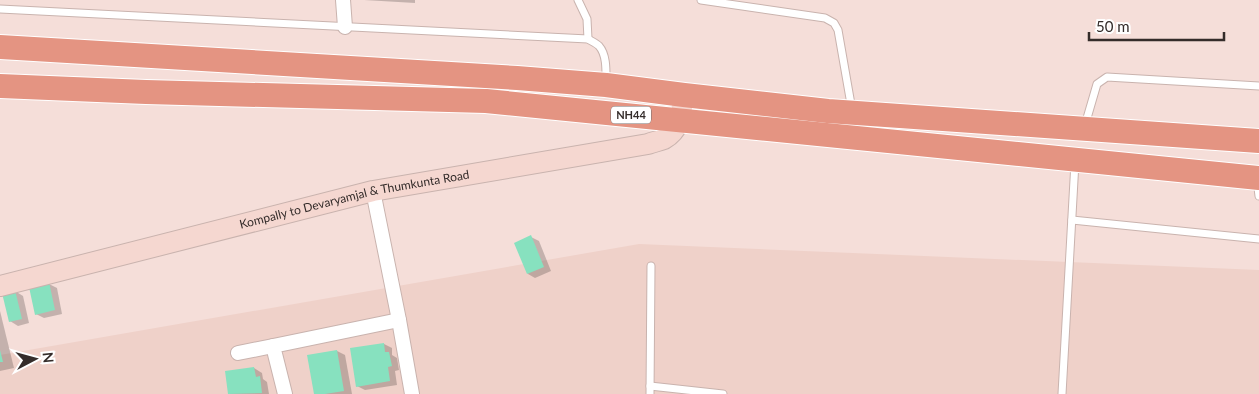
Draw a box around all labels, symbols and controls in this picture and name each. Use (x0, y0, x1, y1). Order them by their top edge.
scale bar (1089, 10, 1224, 42)
text: 50 m (1096, 17, 1130, 35)
road number: NH44 (611, 106, 651, 124)
street label: Kompally to Devaryamjal & Thumkunta Road (238, 167, 470, 232)
north arrow (10, 334, 60, 384)
text: N (39, 351, 57, 364)

